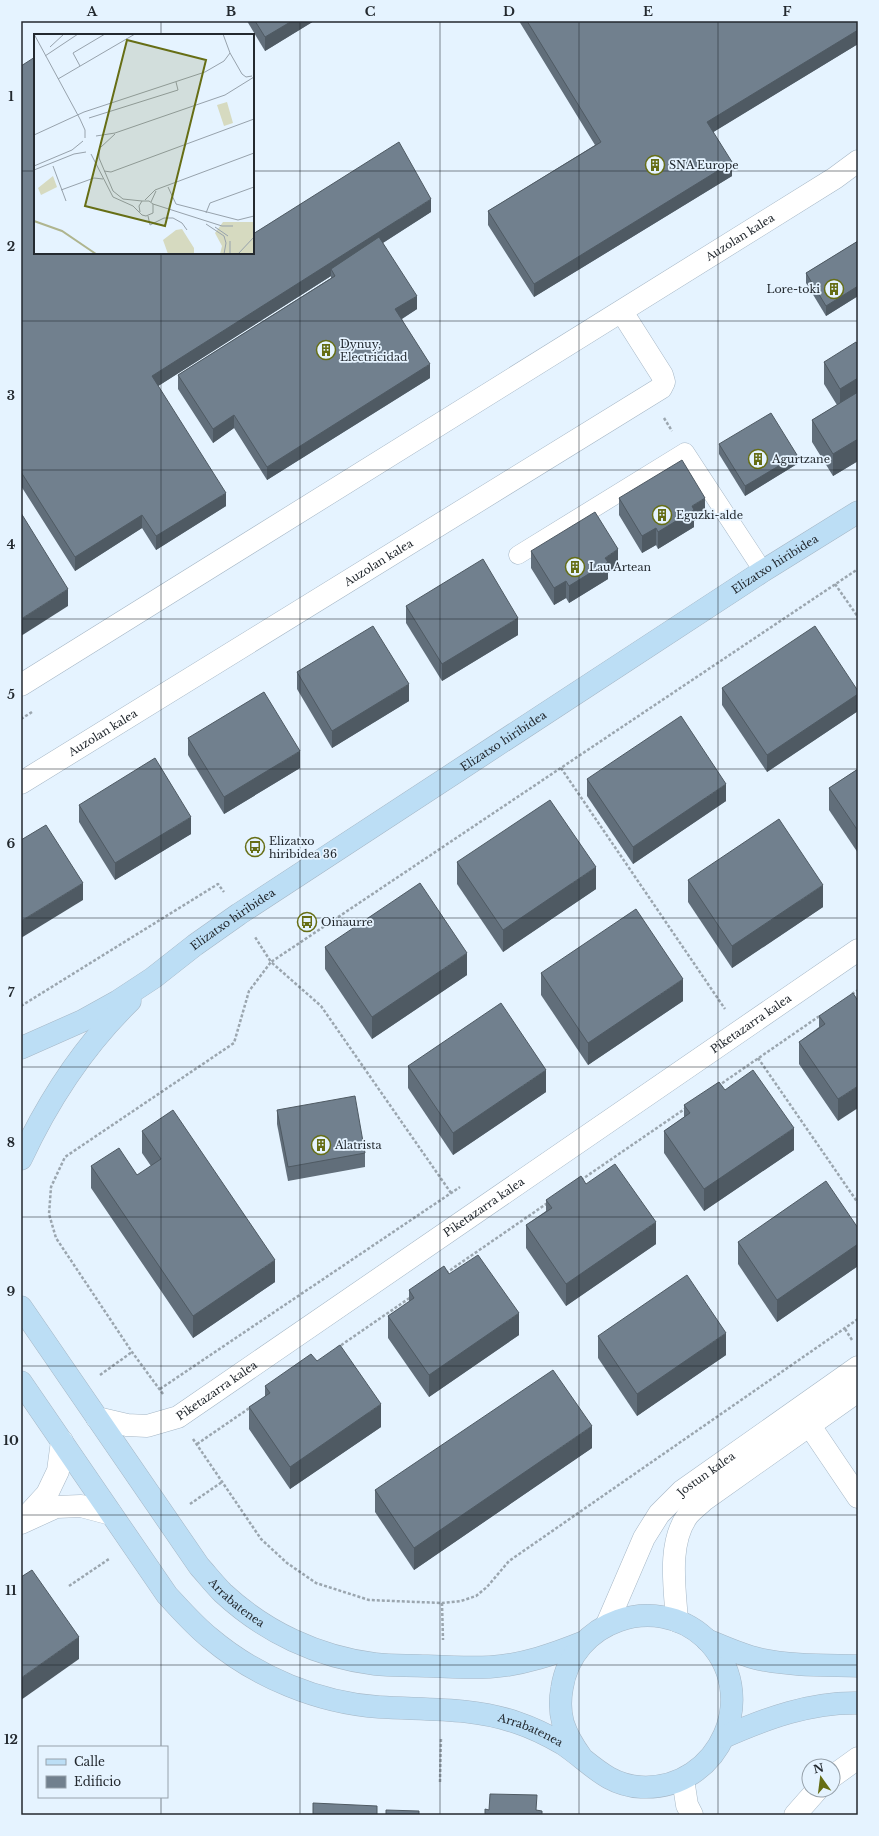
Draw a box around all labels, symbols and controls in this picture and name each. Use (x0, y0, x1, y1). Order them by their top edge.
text: A (86, 3, 98, 20)
text: B (226, 3, 236, 20)
text: C (365, 3, 376, 20)
text: D (503, 3, 515, 20)
text: E (643, 3, 653, 20)
text: F (783, 3, 792, 20)
inset map (34, 34, 254, 254)
text: 1 (8, 88, 14, 105)
building icon: SNA Europe (644, 154, 666, 176)
place label: SNA Europe (669, 158, 739, 172)
street label: Auzolan kalea (702, 210, 778, 264)
text: 2 (7, 238, 15, 255)
building icon: Lore-toki (823, 278, 845, 300)
place label: Lore-toki (766, 282, 820, 296)
place label: Dynuy, Electricidad (340, 337, 408, 364)
building icon: Dynuy, Electricidad (315, 339, 337, 361)
text: 3 (7, 387, 15, 404)
building icon: Agurtzane (747, 448, 769, 470)
place label: Agurtzane (771, 452, 830, 466)
building icon: Eguzki-alde (651, 504, 673, 526)
place label: Eguzki-alde (676, 508, 743, 522)
street label: Elizatxo hiribidea (729, 531, 821, 597)
street label: Auzolan kalea (341, 535, 416, 589)
text: 4 (7, 536, 16, 553)
building icon: Lau Artean (564, 556, 586, 578)
place label: Lau Artean (589, 560, 651, 574)
text: 5 (7, 686, 15, 703)
street label: Auzolan kalea (65, 706, 140, 760)
street label: Elizatxo hiribidea (458, 707, 550, 774)
place label: Elizatxo hiribidea 36 (269, 834, 337, 861)
text: 6 (7, 835, 16, 852)
bus stop icon: Elizatxo hiribidea 36 (244, 836, 266, 858)
street label: Elizatxo hiribidea (187, 885, 279, 953)
bus stop icon: Oinaurre (296, 911, 318, 933)
place label: Oinaurre (321, 915, 373, 929)
text: 7 (8, 984, 15, 1001)
street label: Piketazarra kalea (708, 990, 795, 1056)
text: 8 (7, 1134, 15, 1151)
building icon: Alatrista (310, 1134, 332, 1156)
place label: Alatrista (334, 1138, 382, 1152)
street label: Piketazarra kalea (441, 1174, 528, 1240)
text: 9 (7, 1283, 16, 1300)
street label: Piketazarra kalea (173, 1357, 261, 1423)
text: 10 (3, 1432, 19, 1449)
street label: Jostun kalea (673, 1448, 738, 1500)
street label: Arrabatenea (205, 1575, 268, 1630)
text: 11 (5, 1582, 17, 1599)
street label: Arrabatenea (496, 1710, 566, 1750)
text: 12 (4, 1731, 18, 1748)
legend (38, 1746, 168, 1798)
text: Calle (74, 1754, 105, 1769)
north arrow (801, 1758, 841, 1798)
text: N (812, 1760, 826, 1776)
text: Edificio (74, 1774, 121, 1789)

